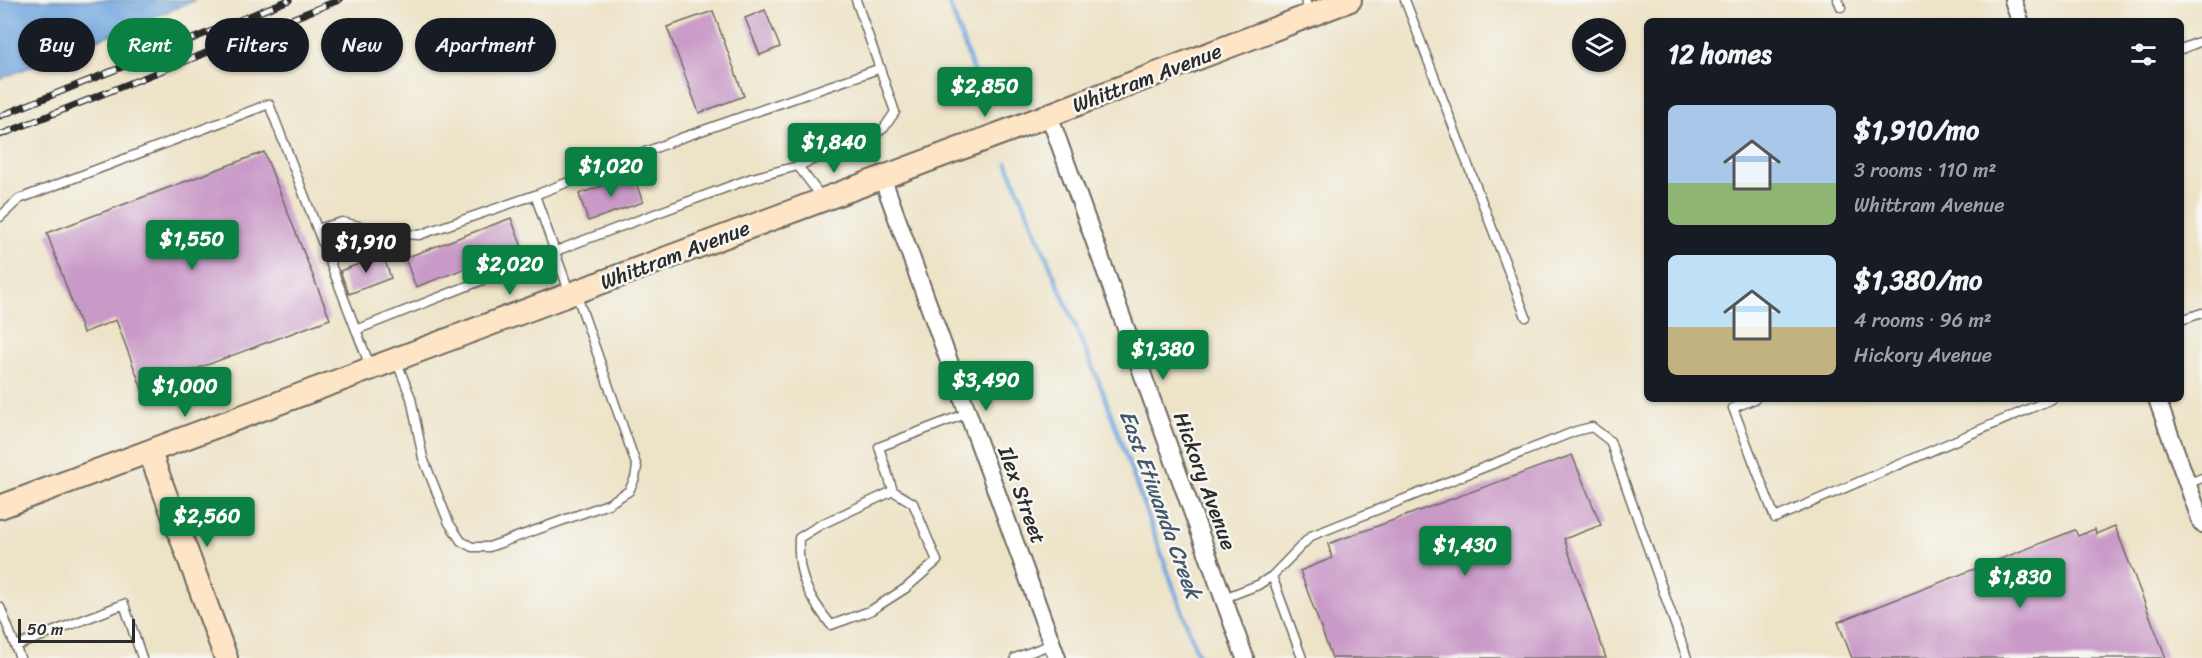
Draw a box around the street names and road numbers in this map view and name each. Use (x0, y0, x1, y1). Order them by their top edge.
street label: Whittram Avenue (1066, 32, 1228, 124)
street label: Whittram Avenue (594, 209, 756, 301)
street label: Hickory Avenue (1162, 406, 1248, 556)
street label: Ilex Street (986, 440, 1057, 549)

